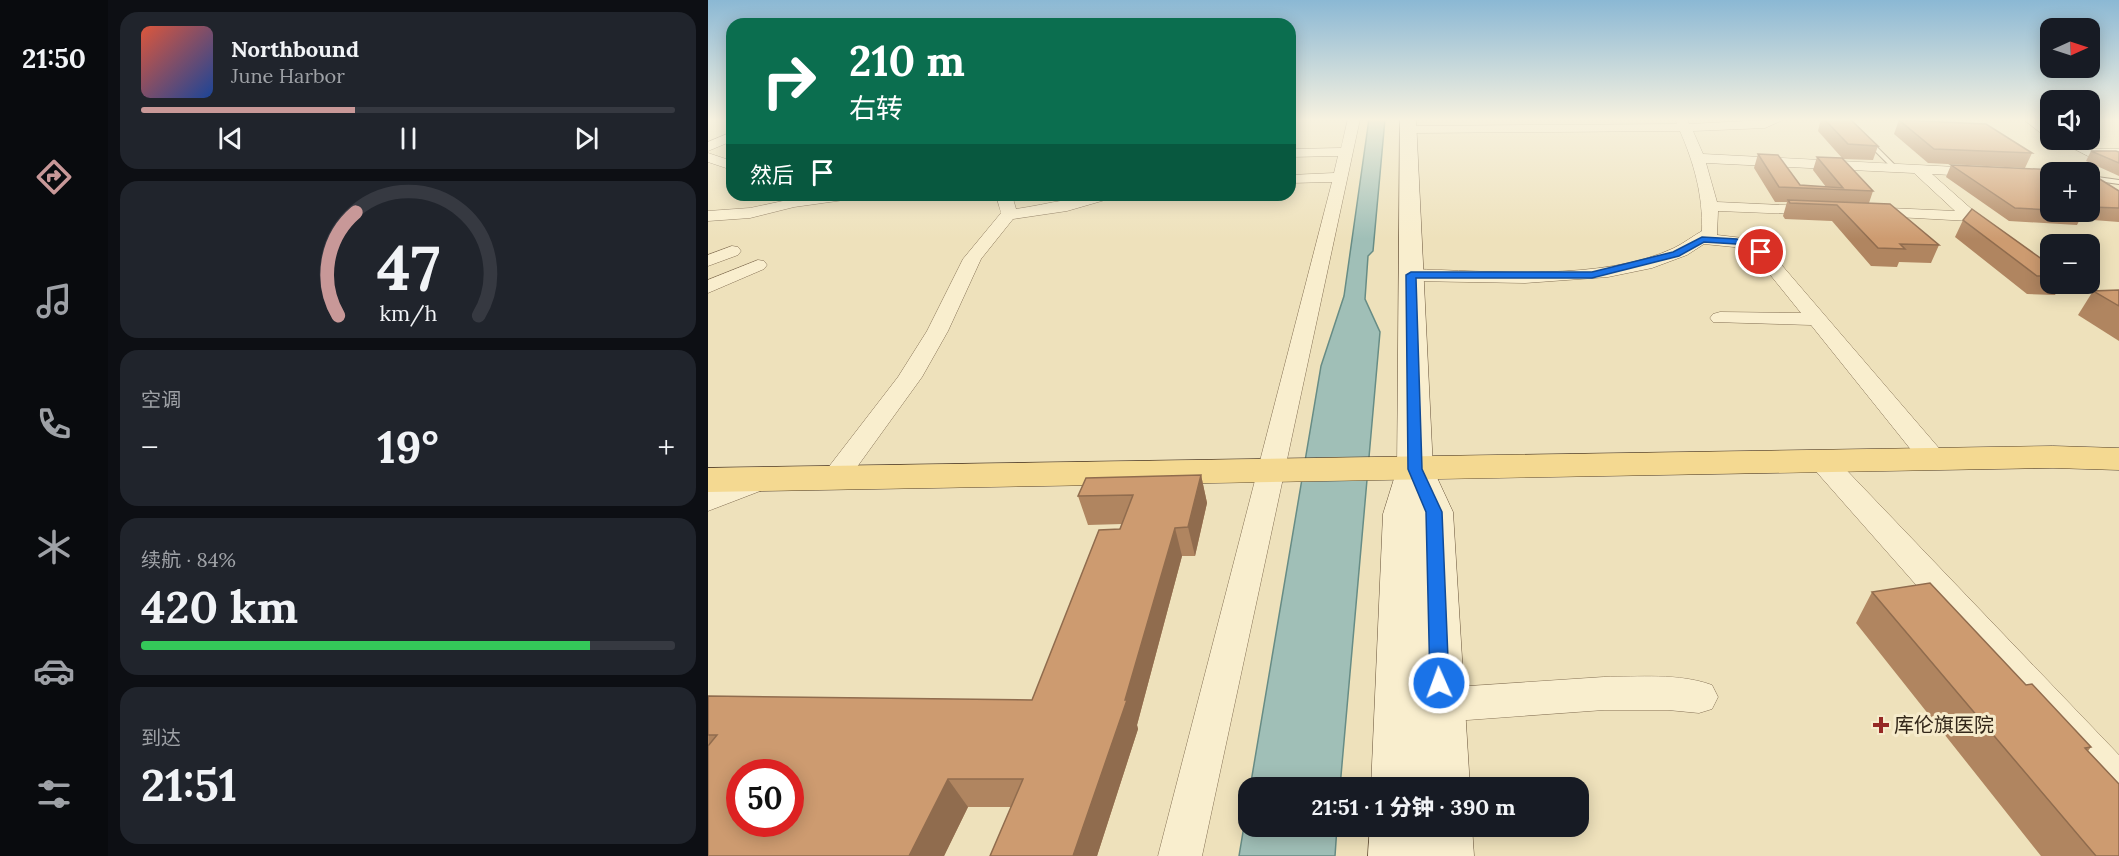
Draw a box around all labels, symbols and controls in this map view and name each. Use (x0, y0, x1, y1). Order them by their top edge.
north arrow (2040, 18, 2100, 78)
map controls (2040, 18, 2100, 294)
text: 210 m (849, 34, 965, 88)
text: Northbound (231, 35, 359, 63)
text: 21:50 (22, 41, 86, 75)
icon: right (750, 42, 828, 120)
text: June Harbor (231, 63, 345, 88)
button: sound (2040, 90, 2100, 150)
text: 右转 (849, 91, 903, 125)
icon: previous (214, 122, 247, 155)
icon: pause (392, 122, 425, 155)
icon: next (570, 122, 603, 155)
icon: directions (33, 156, 75, 198)
icon: arrive (806, 156, 839, 189)
text: 然后 (750, 161, 794, 189)
button: + (2040, 162, 2100, 222)
pin (1735, 226, 1786, 277)
text: 47 (376, 227, 440, 307)
button: − (2040, 234, 2100, 294)
icon: arrive (1744, 235, 1777, 268)
icon: music (33, 280, 75, 322)
text: km/h (379, 300, 437, 328)
text: 空调 (141, 387, 181, 412)
icon: phone (33, 403, 75, 445)
text: 19° (377, 418, 439, 475)
text: − (141, 426, 159, 468)
text: + (657, 426, 675, 468)
icon: climate (33, 526, 75, 568)
text: 续航 · 84% (141, 547, 236, 572)
text: 420 km (141, 578, 298, 635)
icon: car (33, 650, 75, 692)
position arrow (1407, 651, 1471, 715)
place label: 库伦旗医院 (1894, 712, 1994, 737)
marker: 库伦旗医院 (1872, 716, 1890, 734)
text: 到达 (141, 725, 181, 750)
text: 21:51 (141, 756, 237, 813)
speed limit sign: 50 (726, 759, 804, 837)
icon: filters (33, 773, 75, 815)
text: 21:51 · 1 分钟 · 390 m (1312, 793, 1515, 821)

